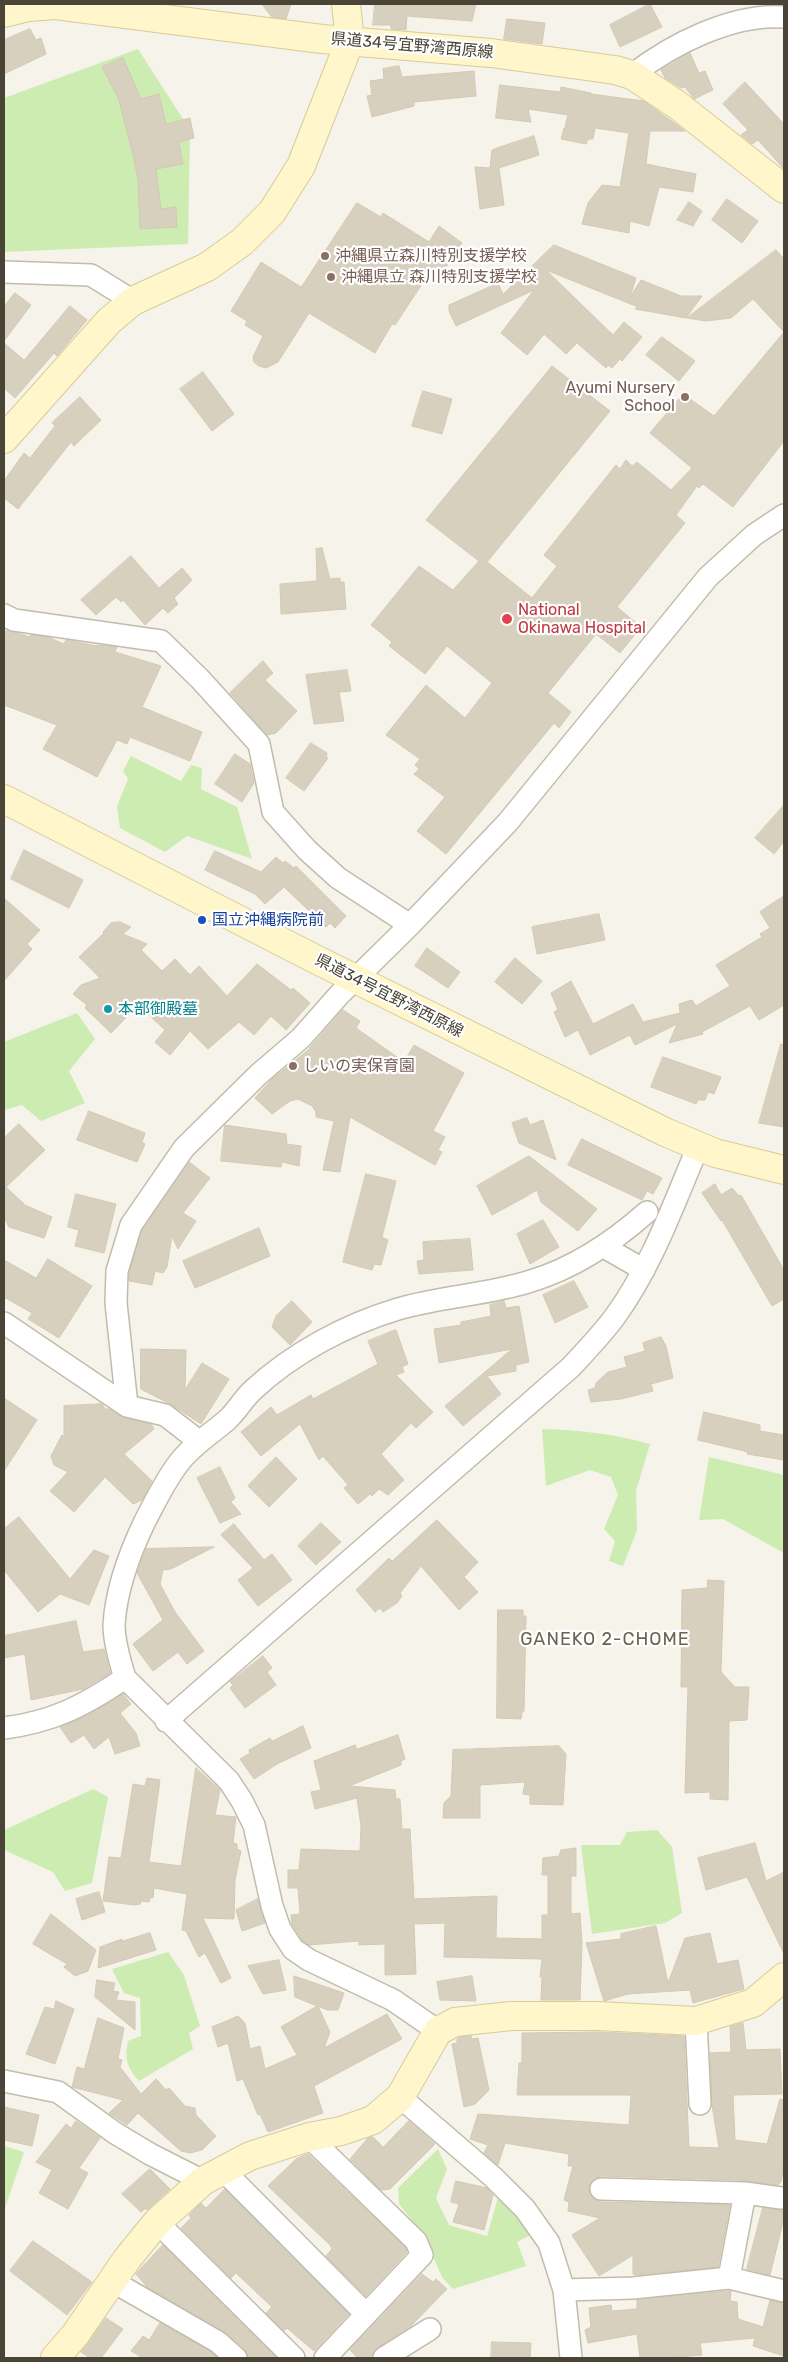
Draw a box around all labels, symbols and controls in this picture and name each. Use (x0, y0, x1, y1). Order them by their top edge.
street label: 県道34号宜野湾西原線 (330, 29, 494, 63)
place label: 沖縄県立森川特別支援学校 (335, 246, 527, 266)
marker: 沖縄県立森川特別支援学校 (319, 250, 331, 262)
place label: 沖縄県立 森川特別支援学校 (341, 267, 537, 287)
marker: 沖縄県立 森川特別支援学校 (325, 271, 337, 283)
place label: Ayumi Nursery School (565, 378, 675, 416)
marker: Ayumi Nursery School (679, 391, 691, 403)
place label: National Okinawa Hospital (518, 600, 646, 638)
marker: National Okinawa Hospital (500, 612, 514, 626)
place label: 国立沖縄病院前 (212, 910, 324, 930)
marker: 国立沖縄病院前 (196, 914, 208, 926)
street label: 県道34号宜野湾西原線 (312, 950, 466, 1042)
place label: 本部御殿墓 (118, 999, 198, 1019)
marker: 本部御殿墓 (102, 1003, 114, 1015)
place label: しいの実保育園 (303, 1056, 415, 1076)
marker: しいの実保育園 (287, 1060, 299, 1072)
district label: GANEKO 2-CHOME (519, 1629, 691, 1651)

